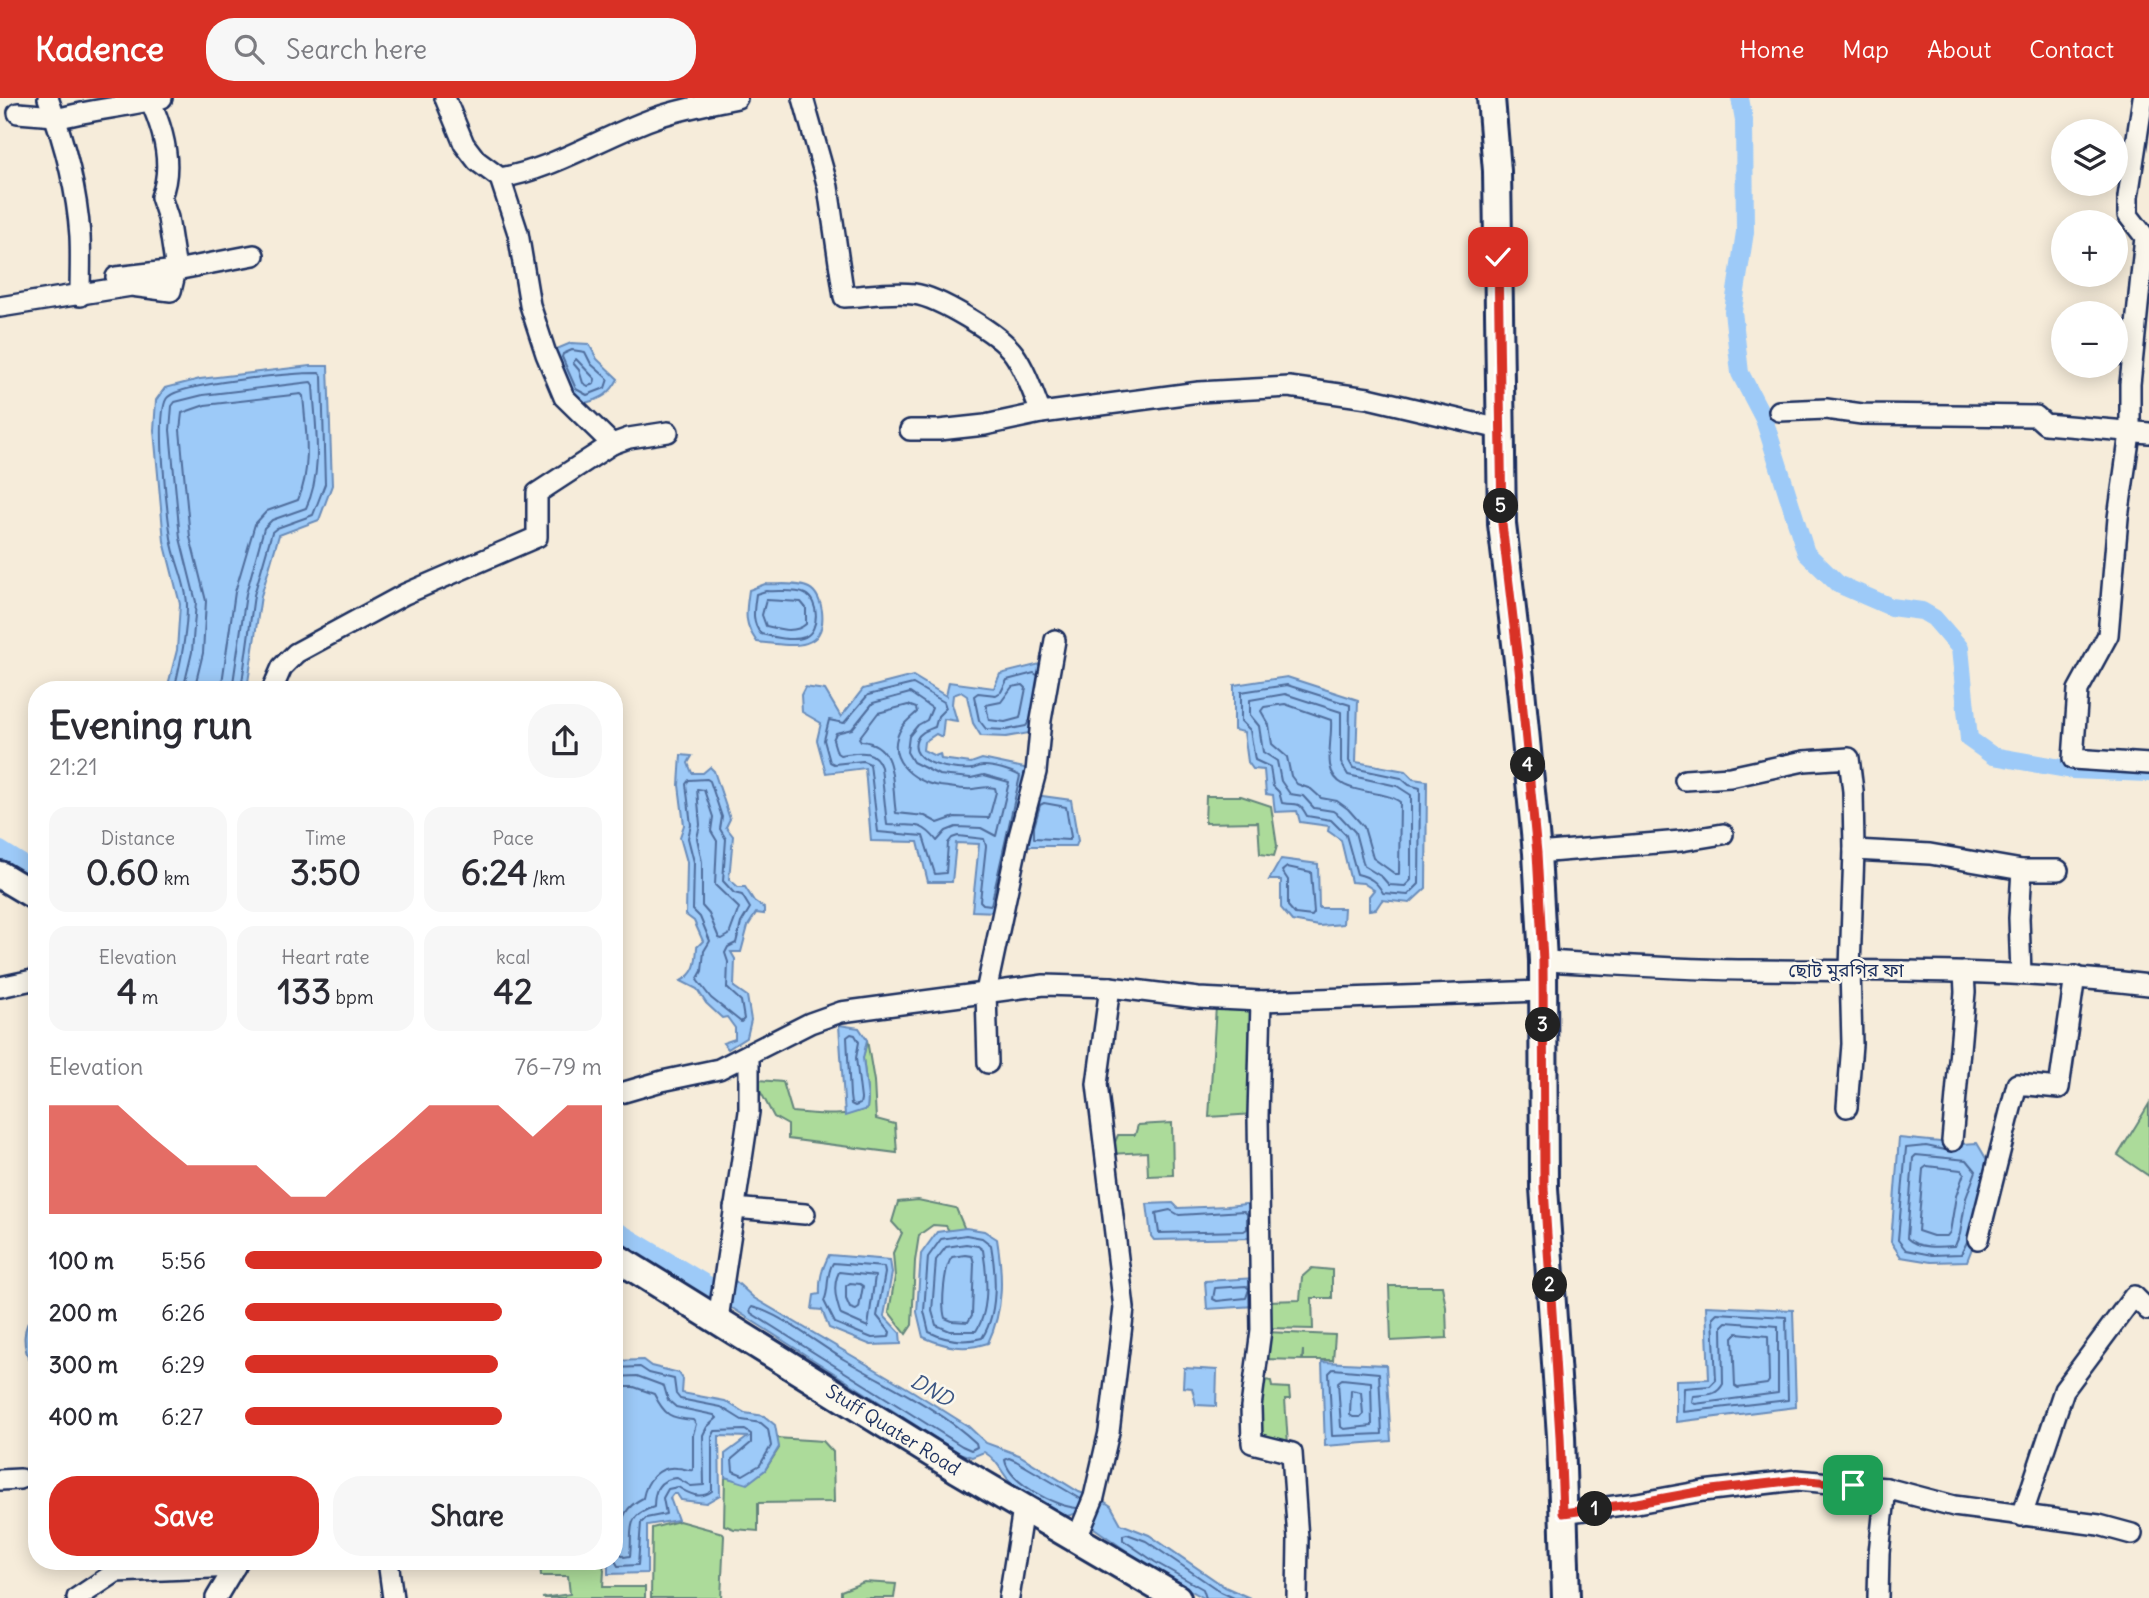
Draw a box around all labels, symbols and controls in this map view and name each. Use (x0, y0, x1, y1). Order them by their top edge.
search box (206, 18, 696, 81)
text: Kadence (35, 28, 164, 70)
icon: search (230, 30, 268, 68)
text: Search here (286, 33, 427, 66)
text: Home (1740, 34, 1804, 64)
text: Map (1842, 34, 1889, 64)
text: About (1927, 34, 1991, 64)
text: Contact (2029, 34, 2114, 64)
map controls (2051, 119, 2128, 378)
button: layers (2051, 119, 2128, 196)
button: + (2051, 210, 2128, 287)
pin (1468, 227, 1528, 287)
icon: check (1479, 238, 1517, 276)
button: − (2051, 301, 2128, 378)
pin: 5 (1484, 488, 1518, 524)
text: 5 (1495, 493, 1506, 517)
text: Evening run (49, 702, 252, 749)
button: share (528, 704, 602, 778)
pin: 4 (1510, 748, 1546, 782)
text: 21:21 (49, 752, 98, 781)
text: 4 (1522, 752, 1533, 776)
text: Distance (101, 826, 175, 850)
text: Time (305, 826, 346, 850)
text: Pace (493, 826, 534, 850)
text: 0.60 (86, 850, 159, 894)
text: 3:50 (290, 850, 361, 894)
text: 6:24 (461, 850, 528, 894)
text: km (159, 866, 190, 890)
text: /km (528, 866, 566, 890)
text: Elevation (99, 945, 177, 969)
text: Heart rate (281, 945, 370, 969)
text: kcal (496, 945, 530, 969)
street label: ছোট মুরগির ফা (1788, 958, 1905, 982)
text: 4 (117, 969, 137, 1013)
text: 133 (277, 969, 331, 1013)
text: 42 (493, 969, 533, 1013)
text: m (137, 985, 159, 1009)
text: bpm (331, 985, 374, 1009)
pin: 3 (1526, 1007, 1560, 1042)
text: 3 (1537, 1012, 1548, 1036)
text: Elevation (49, 1052, 143, 1081)
text: 76–79 m (515, 1052, 602, 1081)
text: 100 m (49, 1246, 114, 1275)
text: 5:56 (161, 1246, 206, 1275)
pin: 2 (1532, 1268, 1568, 1302)
text: 2 (1544, 1272, 1555, 1296)
text: 200 m (49, 1298, 118, 1327)
text: 6:26 (161, 1298, 205, 1327)
text: 300 m (49, 1350, 118, 1379)
text: 6:29 (161, 1350, 205, 1379)
water label: DND (906, 1367, 960, 1414)
street label: Stuff Quater Road (822, 1379, 965, 1480)
text: 400 m (49, 1402, 118, 1431)
text: 6:27 (161, 1402, 203, 1431)
pin (1823, 1455, 1883, 1515)
icon: arrive (1834, 1466, 1872, 1504)
button: Save (49, 1476, 319, 1556)
button: Share (333, 1476, 602, 1556)
pin: 1 (1578, 1492, 1612, 1526)
text: 1 (1591, 1496, 1598, 1520)

